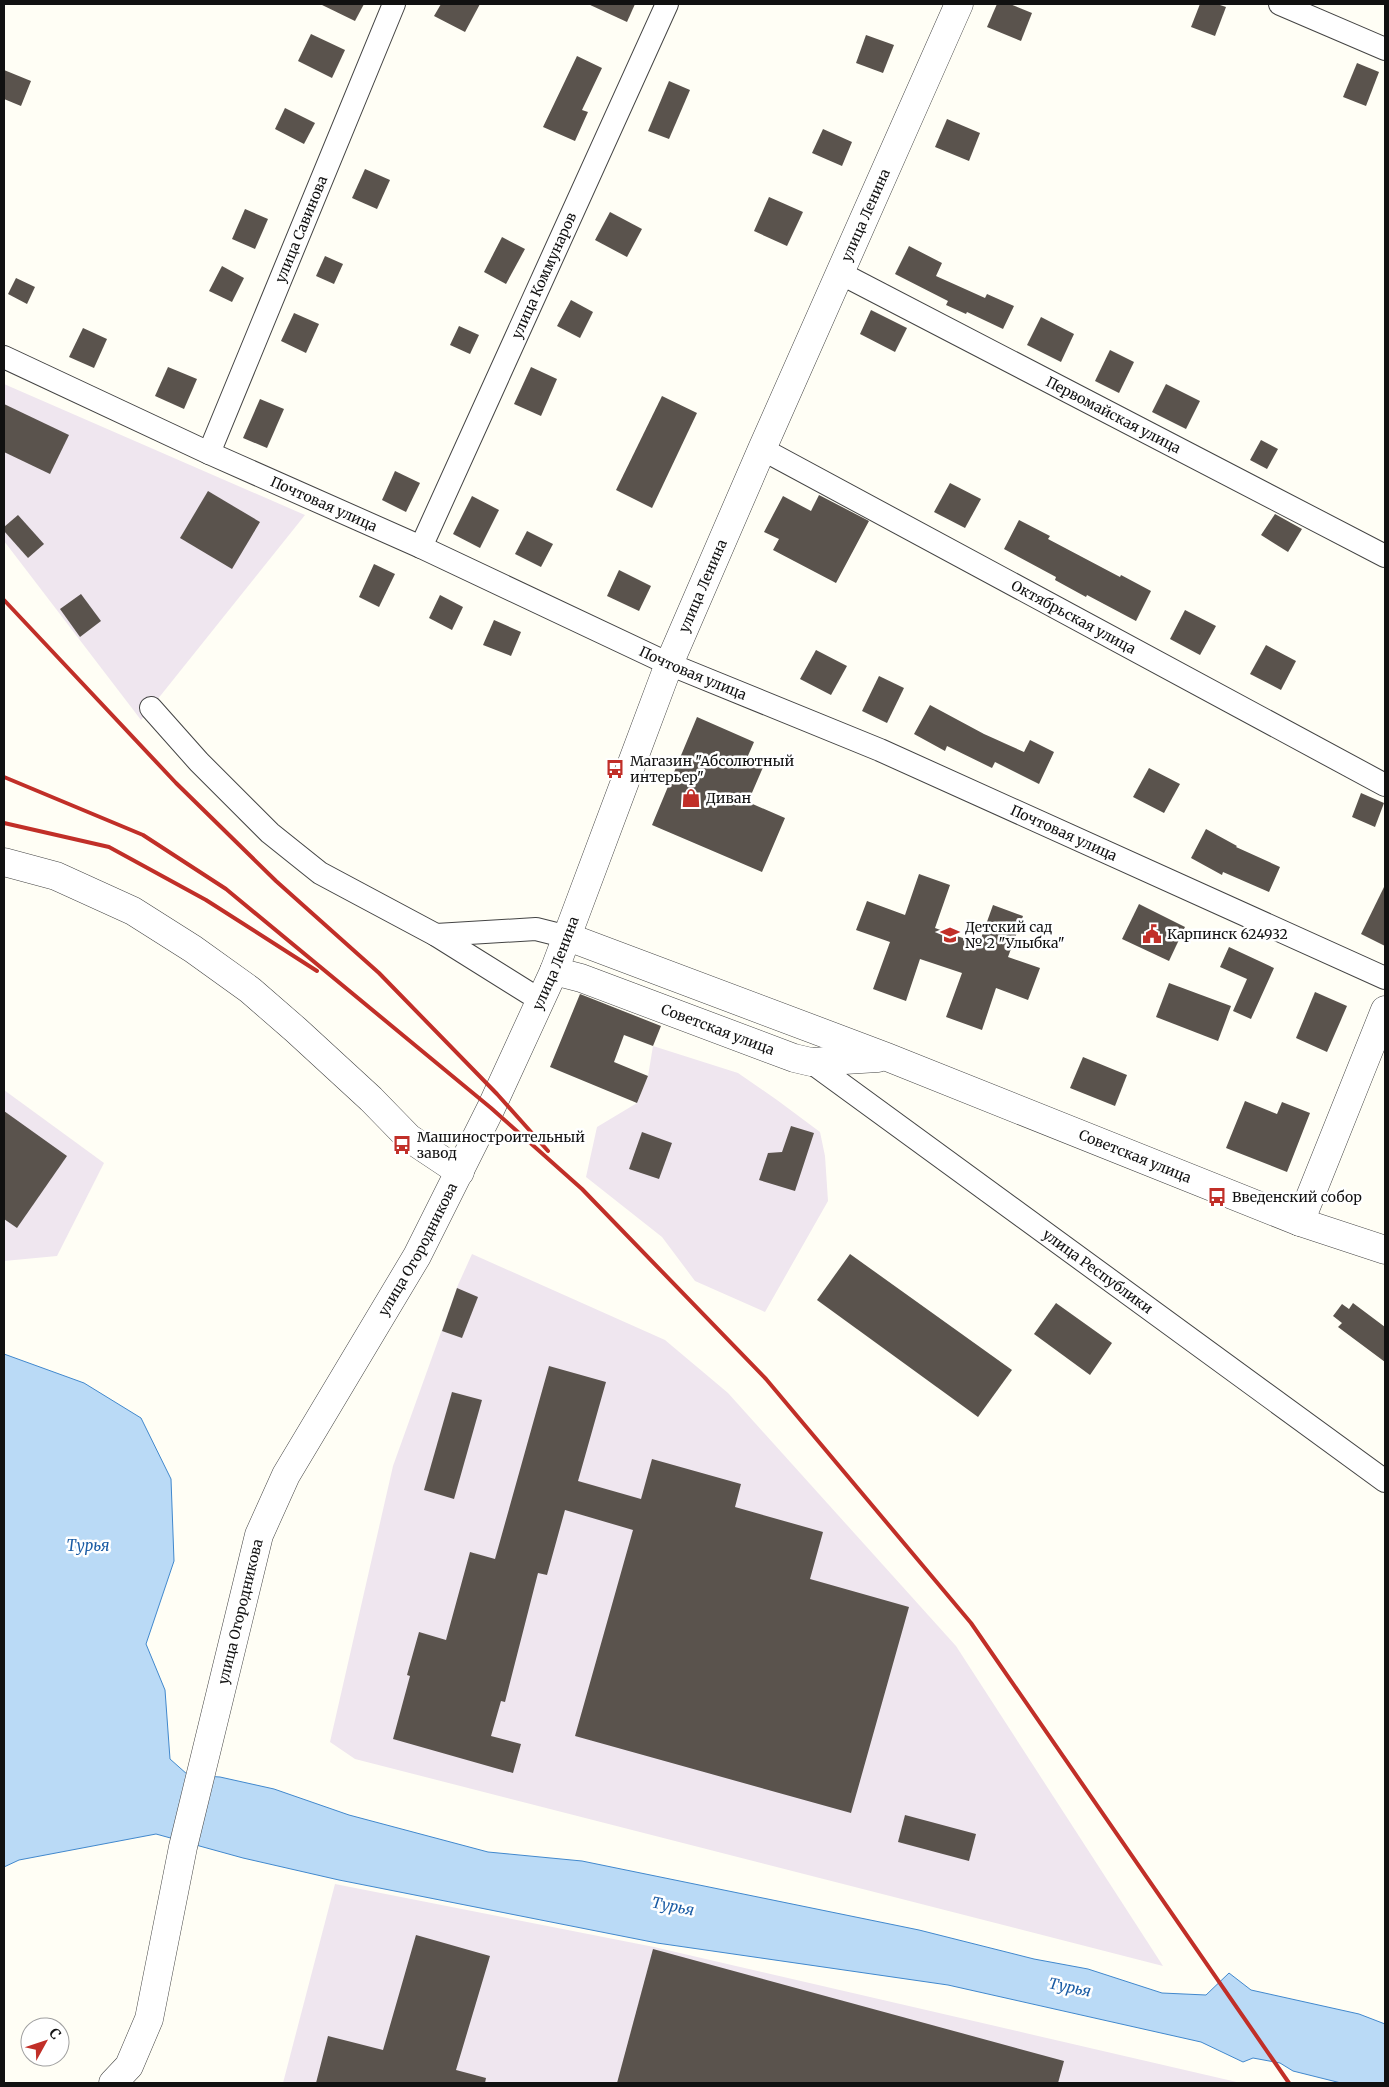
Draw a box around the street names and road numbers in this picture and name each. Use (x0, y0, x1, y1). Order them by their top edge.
street label: улица Ленина (837, 165, 894, 264)
street label: улица Савинова (271, 172, 331, 286)
street label: улица Коммунаров (508, 210, 580, 342)
street label: Первомайская улица (1043, 372, 1184, 458)
street label: Почтовая улица (268, 472, 381, 536)
street label: улица Ленина (675, 536, 731, 635)
street label: Октябрьская улица (1008, 576, 1139, 658)
street label: Почтовая улица (636, 642, 750, 704)
street label: Почтовая улица (1008, 801, 1120, 865)
street label: улица Ленина (528, 913, 583, 1013)
street label: Советская улица (659, 1000, 777, 1059)
street label: Советская улица (1076, 1126, 1194, 1187)
street label: улица Огородникова (374, 1179, 461, 1319)
street label: улица Республики (1039, 1225, 1157, 1318)
street label: улица Огородникова (214, 1537, 267, 1686)

